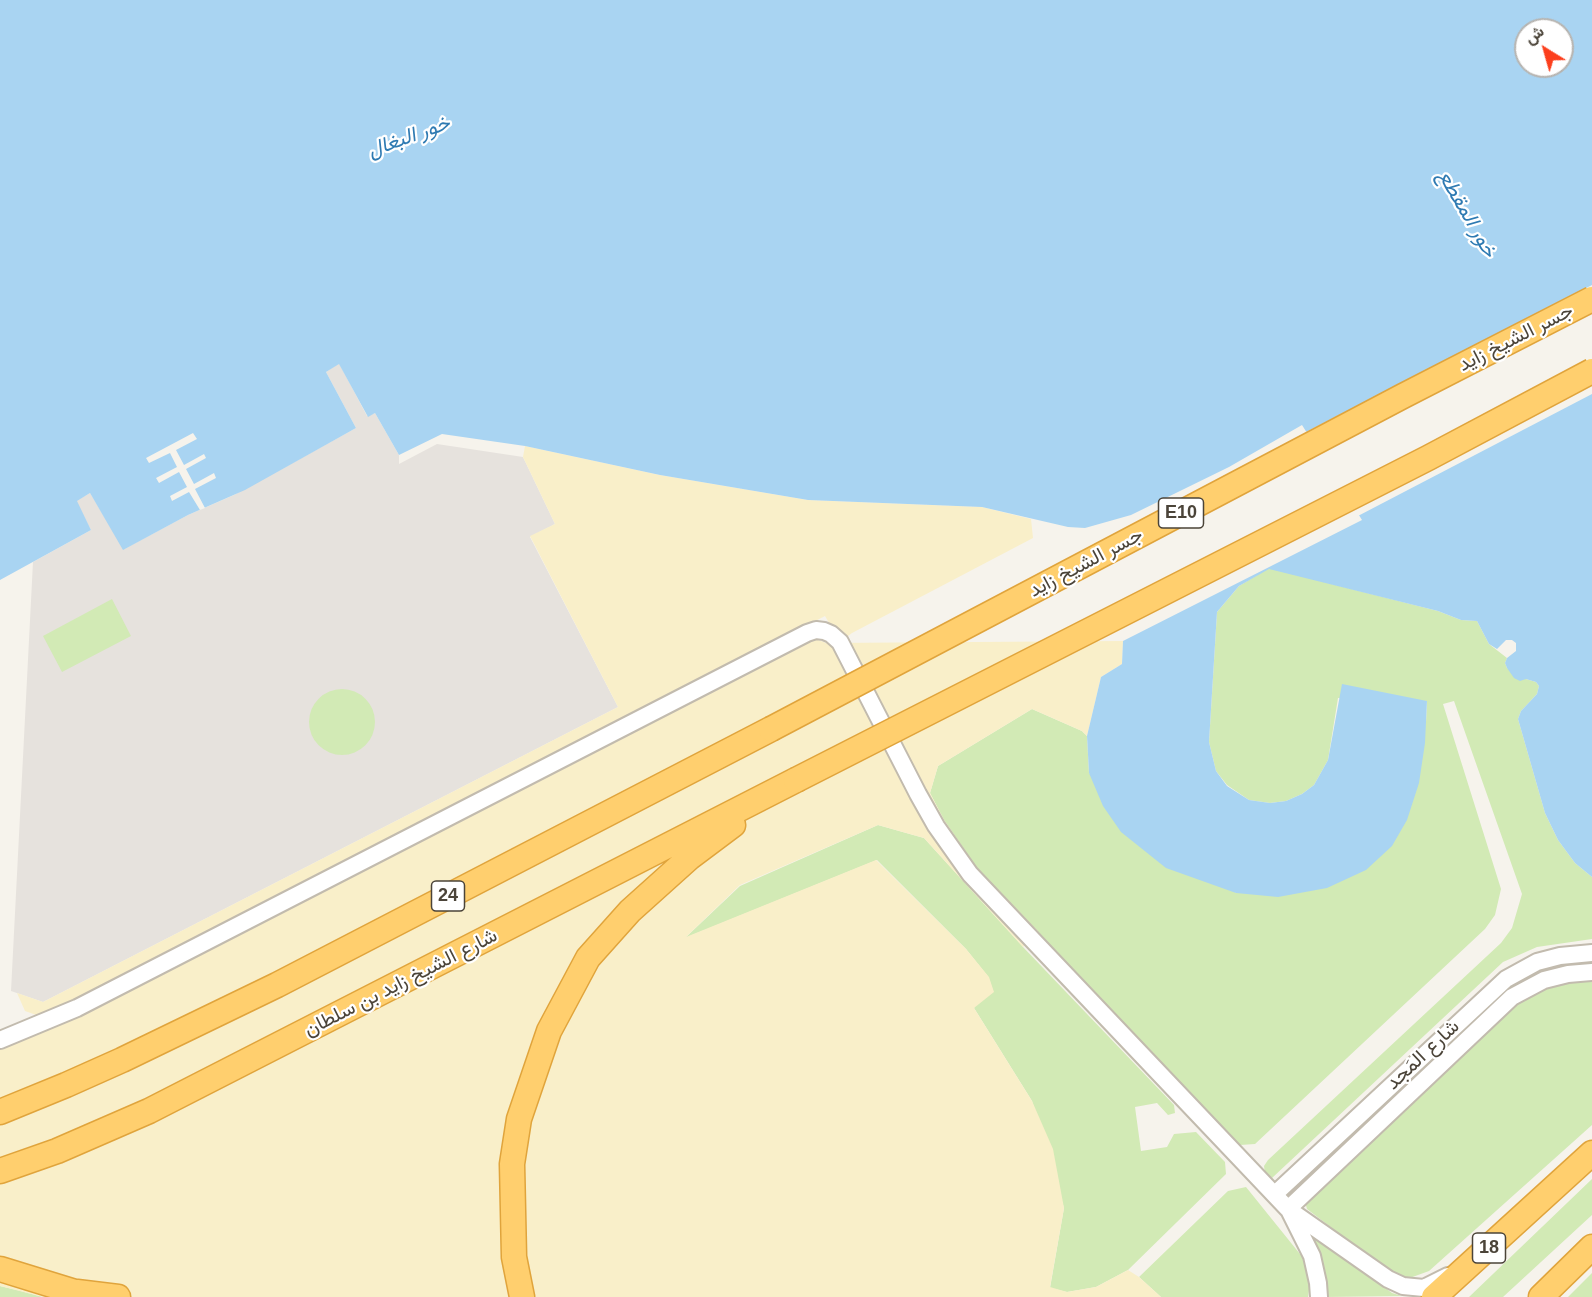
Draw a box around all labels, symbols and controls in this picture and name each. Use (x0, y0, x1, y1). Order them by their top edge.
north arrow (1514, 18, 1574, 78)
text: ش (1521, 22, 1547, 47)
water label: خور البغال (364, 111, 454, 163)
water label: خور المقطع (1432, 166, 1502, 262)
street label: جسر الشيخ زايد (1455, 299, 1577, 377)
road number: E10 (1158, 498, 1204, 528)
street label: جسر الشيخ زايد (1025, 523, 1147, 603)
road number: 24 (432, 881, 464, 911)
street label: شارع الشيخ زايد بن سلطان (300, 924, 502, 1042)
street label: شارع المَجد (1381, 1015, 1465, 1095)
road number: 18 (1472, 1233, 1506, 1263)

